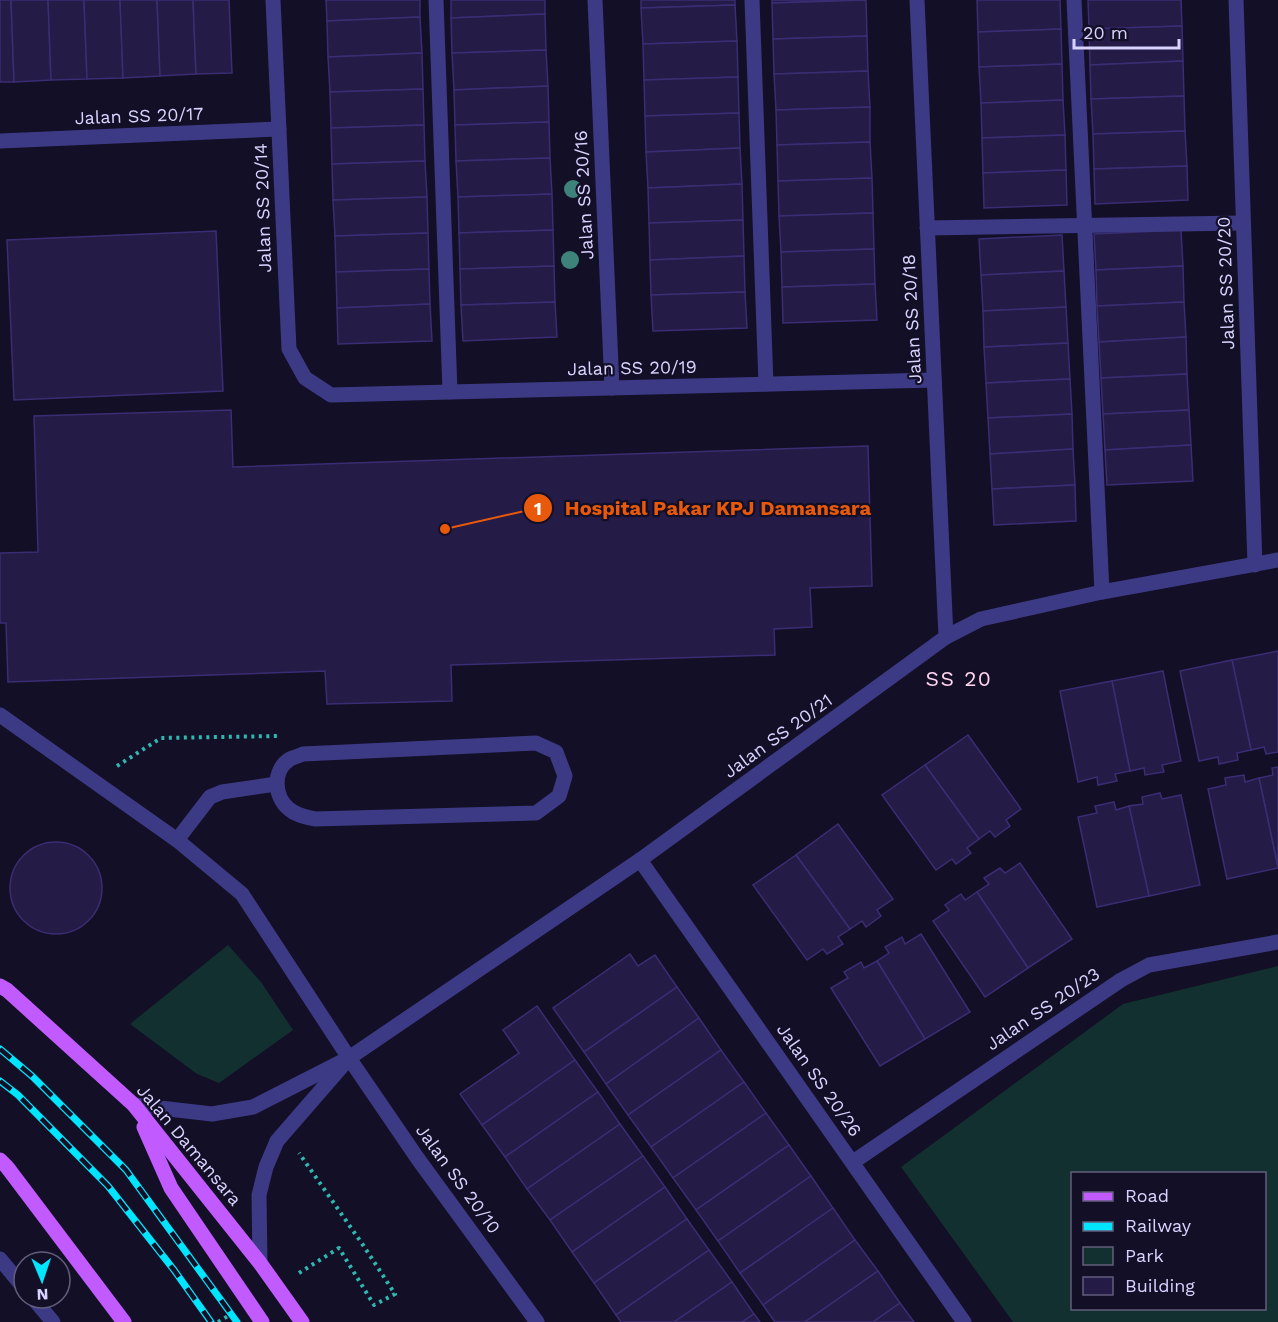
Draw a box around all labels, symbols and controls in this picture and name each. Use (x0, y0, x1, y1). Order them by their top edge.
scale bar (1074, 12, 1179, 50)
text: 20 m (1083, 22, 1128, 43)
street label: Jalan SS 20/17 (74, 103, 204, 128)
street label: Jalan SS 20/16 (570, 130, 597, 260)
street label: Jalan SS 20/14 (250, 143, 275, 273)
street label: Jalan SS 20/20 (1213, 216, 1238, 350)
street label: Jalan SS 20/18 (898, 254, 925, 384)
street label: Jalan SS 20/19 (567, 356, 697, 379)
callout: Hospital Pakar KPJ Damansara (523, 489, 883, 527)
text: Hospital Pakar KPJ Damansara (565, 496, 872, 520)
text: 1 (534, 498, 542, 519)
district label: SS 20 (926, 666, 992, 691)
street label: Jalan SS 20/21 (719, 689, 836, 782)
street label: Jalan SS 20/23 (982, 963, 1104, 1054)
street label: Jalan SS 20/26 (773, 1019, 866, 1140)
street label: Jalan Damansara (133, 1080, 246, 1210)
street label: Jalan SS 20/10 (412, 1120, 505, 1237)
legend (1071, 1172, 1266, 1310)
text: Road (1125, 1185, 1169, 1206)
text: Railway (1125, 1215, 1192, 1236)
text: Park (1125, 1245, 1164, 1266)
north arrow (12, 1250, 72, 1310)
text: Building (1125, 1275, 1195, 1296)
text: N (36, 1285, 49, 1304)

